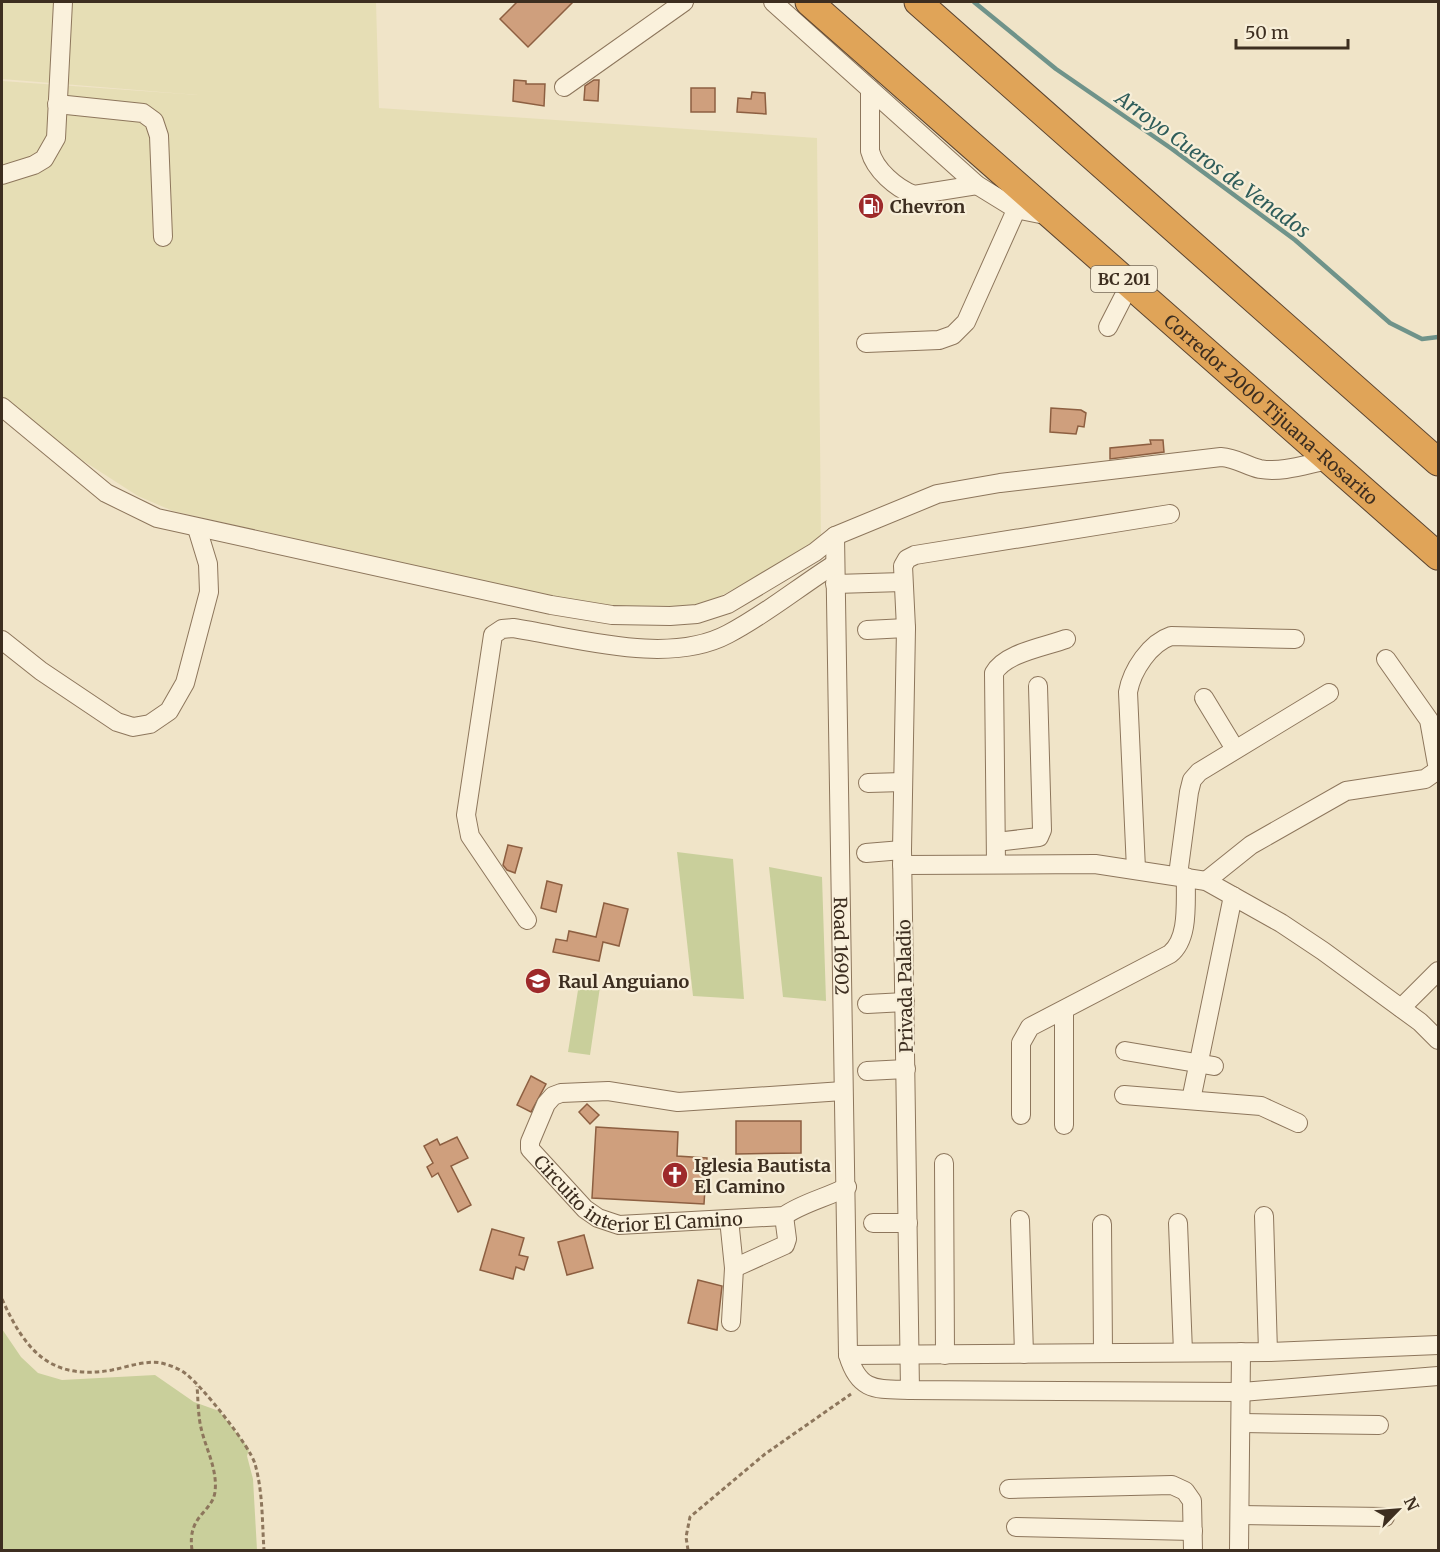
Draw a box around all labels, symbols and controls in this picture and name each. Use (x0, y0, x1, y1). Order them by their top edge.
scale bar (1236, 12, 1348, 50)
text: 50 m (1245, 21, 1289, 44)
water label: Arroyo Cueros de Venados (1109, 84, 1315, 243)
fuel station icon: Chevron (856, 191, 886, 221)
place label: Chevron (890, 195, 965, 218)
road number: BC 201 (1091, 266, 1157, 292)
street label: Corredor 2000 Tijuana-Rosarito (1160, 309, 1383, 509)
street label: Road 16902 (829, 896, 854, 995)
street label: Privada Paladio (892, 919, 918, 1053)
school or university icon: Raul Anguiano (523, 966, 553, 996)
place label: Raul Anguiano (558, 970, 689, 993)
street label: Circuito interior El Camino (529, 1150, 743, 1237)
place label: Iglesia Bautista El Camino (694, 1154, 831, 1198)
church icon: Iglesia Bautista El Camino (660, 1160, 690, 1190)
north arrow (1368, 1480, 1428, 1540)
text: N (1400, 1494, 1423, 1514)

